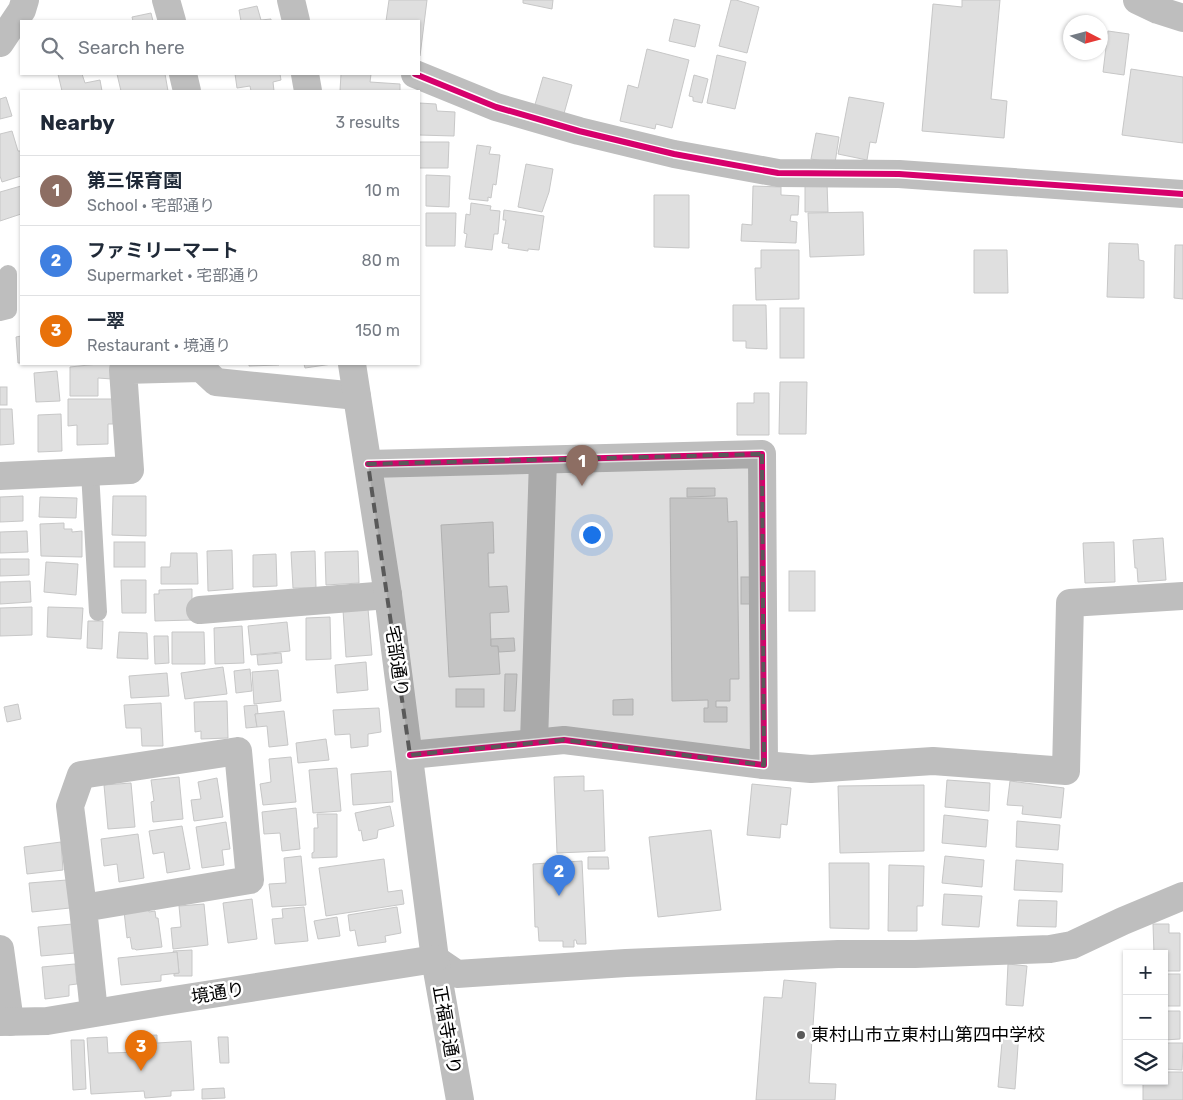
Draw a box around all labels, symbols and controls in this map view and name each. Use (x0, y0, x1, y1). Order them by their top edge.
north arrow (1063, 15, 1108, 60)
search box (20, 20, 420, 75)
icon: search (38, 34, 66, 62)
text: Search here (78, 36, 185, 59)
text: Nearby (40, 110, 115, 135)
text: 3 results (335, 113, 400, 132)
text: 第三保育園 (87, 169, 182, 192)
text: 1 (52, 181, 60, 200)
text: 10 m (365, 181, 400, 200)
text: School · 宅部通り (87, 196, 215, 215)
text: ファミリーマート (87, 239, 239, 262)
text: 2 (51, 251, 61, 270)
text: 80 m (362, 251, 400, 270)
text: Supermarket · 宅部通り (87, 266, 260, 285)
text: 一翠 (87, 309, 125, 332)
text: 3 (51, 321, 61, 340)
text: 150 m (355, 321, 400, 340)
text: Restaurant · 境通り (87, 336, 231, 355)
pin: 1 (566, 445, 598, 486)
your location (579, 522, 605, 548)
street label: 宅部通り (381, 624, 413, 698)
pin: 2 (543, 855, 575, 896)
map controls (1123, 950, 1168, 1085)
button: + (1123, 950, 1168, 995)
street label: 境通り (190, 978, 246, 1008)
street label: 正福寺通り (428, 984, 466, 1076)
button: − (1123, 995, 1168, 1040)
place label: 東村山市立東村山第四中学校 (811, 1024, 1045, 1046)
marker: 東村山市立東村山第四中学校 (795, 1029, 807, 1041)
pin: 3 (125, 1030, 157, 1071)
button: layers (1123, 1040, 1168, 1085)

